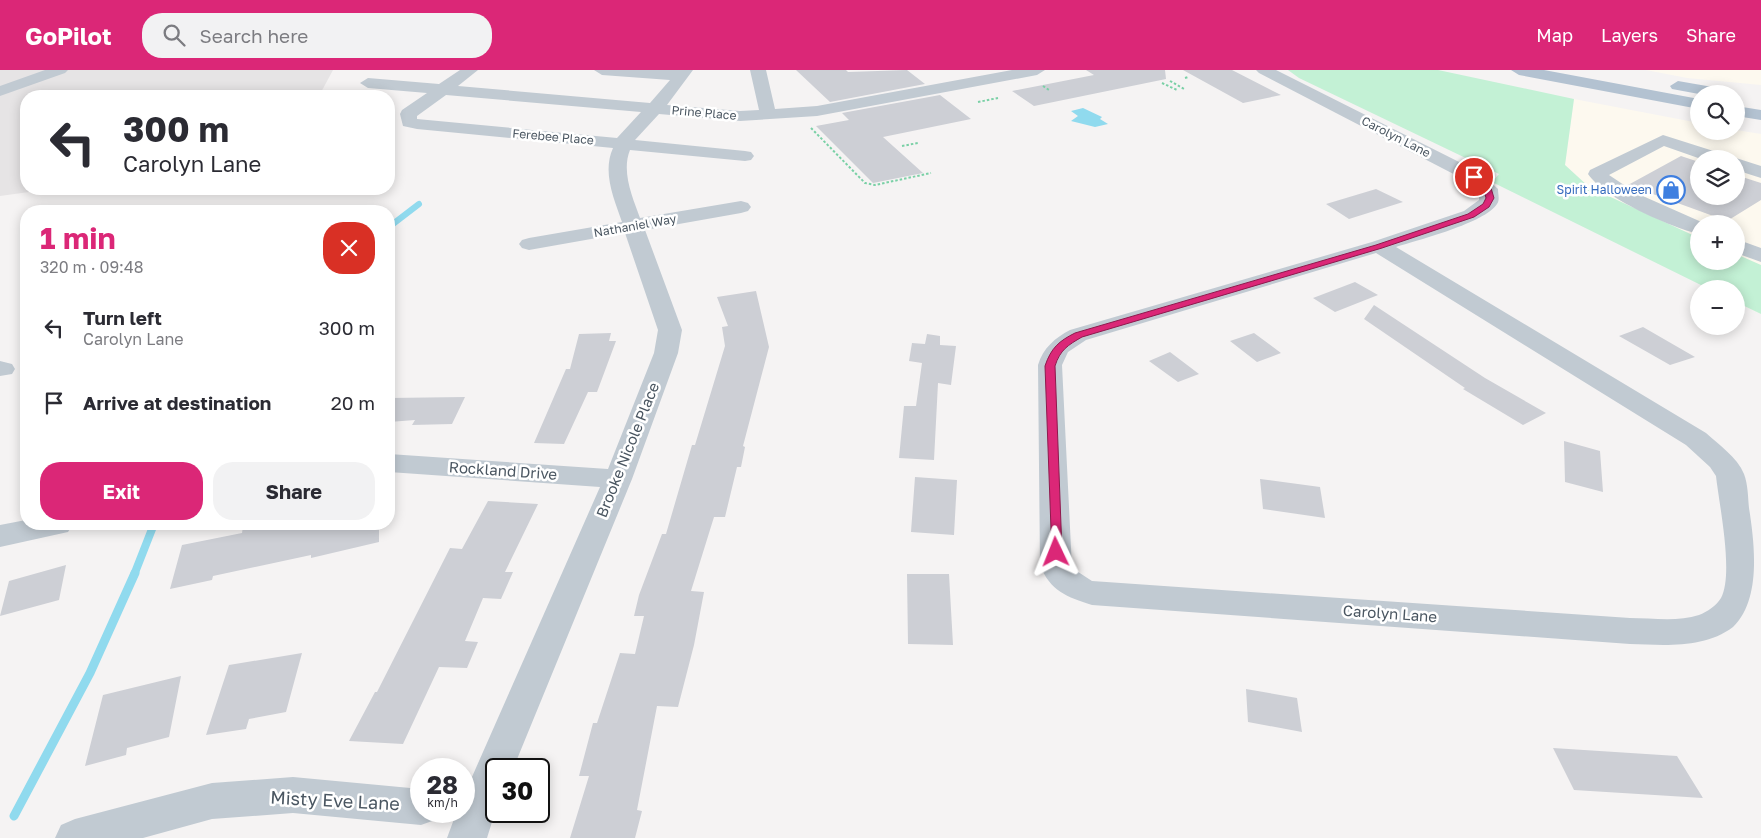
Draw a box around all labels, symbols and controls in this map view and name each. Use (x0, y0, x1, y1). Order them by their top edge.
search box (142, 13, 492, 58)
text: GoPilot (25, 21, 112, 50)
icon: search (160, 21, 188, 49)
text: Search here (200, 24, 308, 47)
text: Map (1536, 24, 1573, 46)
text: Layers (1601, 24, 1658, 46)
text: Share (1686, 24, 1736, 46)
map controls (1690, 85, 1745, 335)
button: search (1690, 85, 1745, 140)
street label: Prine Place (671, 102, 737, 123)
text: 300 m (123, 108, 229, 150)
icon: left (40, 110, 105, 175)
street label: Carolyn Lane (1359, 113, 1433, 160)
street label: Ferebee Place (512, 125, 594, 148)
text: Carolyn Lane (123, 150, 261, 177)
button: layers (1690, 150, 1745, 205)
pin (1453, 156, 1495, 198)
icon: arrive (1460, 163, 1488, 191)
shop icon: Spirit Halloween (1656, 175, 1686, 205)
place label: Spirit Halloween (1557, 182, 1652, 197)
street label: Nathaniel Way (593, 211, 678, 240)
button: + (1690, 215, 1745, 270)
text: 1 min (40, 220, 116, 256)
button: close (323, 222, 375, 274)
text: 320 m · 09:48 (40, 257, 143, 277)
button: − (1690, 280, 1745, 335)
text: Turn left (83, 306, 162, 329)
icon: left (40, 314, 68, 342)
text: 300 m (319, 316, 375, 339)
text: Carolyn Lane (83, 329, 184, 349)
street label: Brooke Nicole Place (592, 379, 663, 520)
icon: arrive (40, 389, 68, 417)
text: Arrive at destination (83, 391, 271, 414)
text: 20 m (331, 391, 375, 414)
street label: Rockland Drive (448, 457, 558, 483)
button: Exit (40, 462, 203, 520)
button: Share (213, 462, 375, 520)
position arrow (1029, 525, 1081, 577)
street label: Carolyn Lane (1342, 601, 1438, 625)
speed limit sign: 30 (485, 758, 550, 823)
text: 28 (427, 769, 458, 800)
street label: Misty Eve Lane (270, 786, 400, 814)
text: km/h (427, 795, 458, 810)

